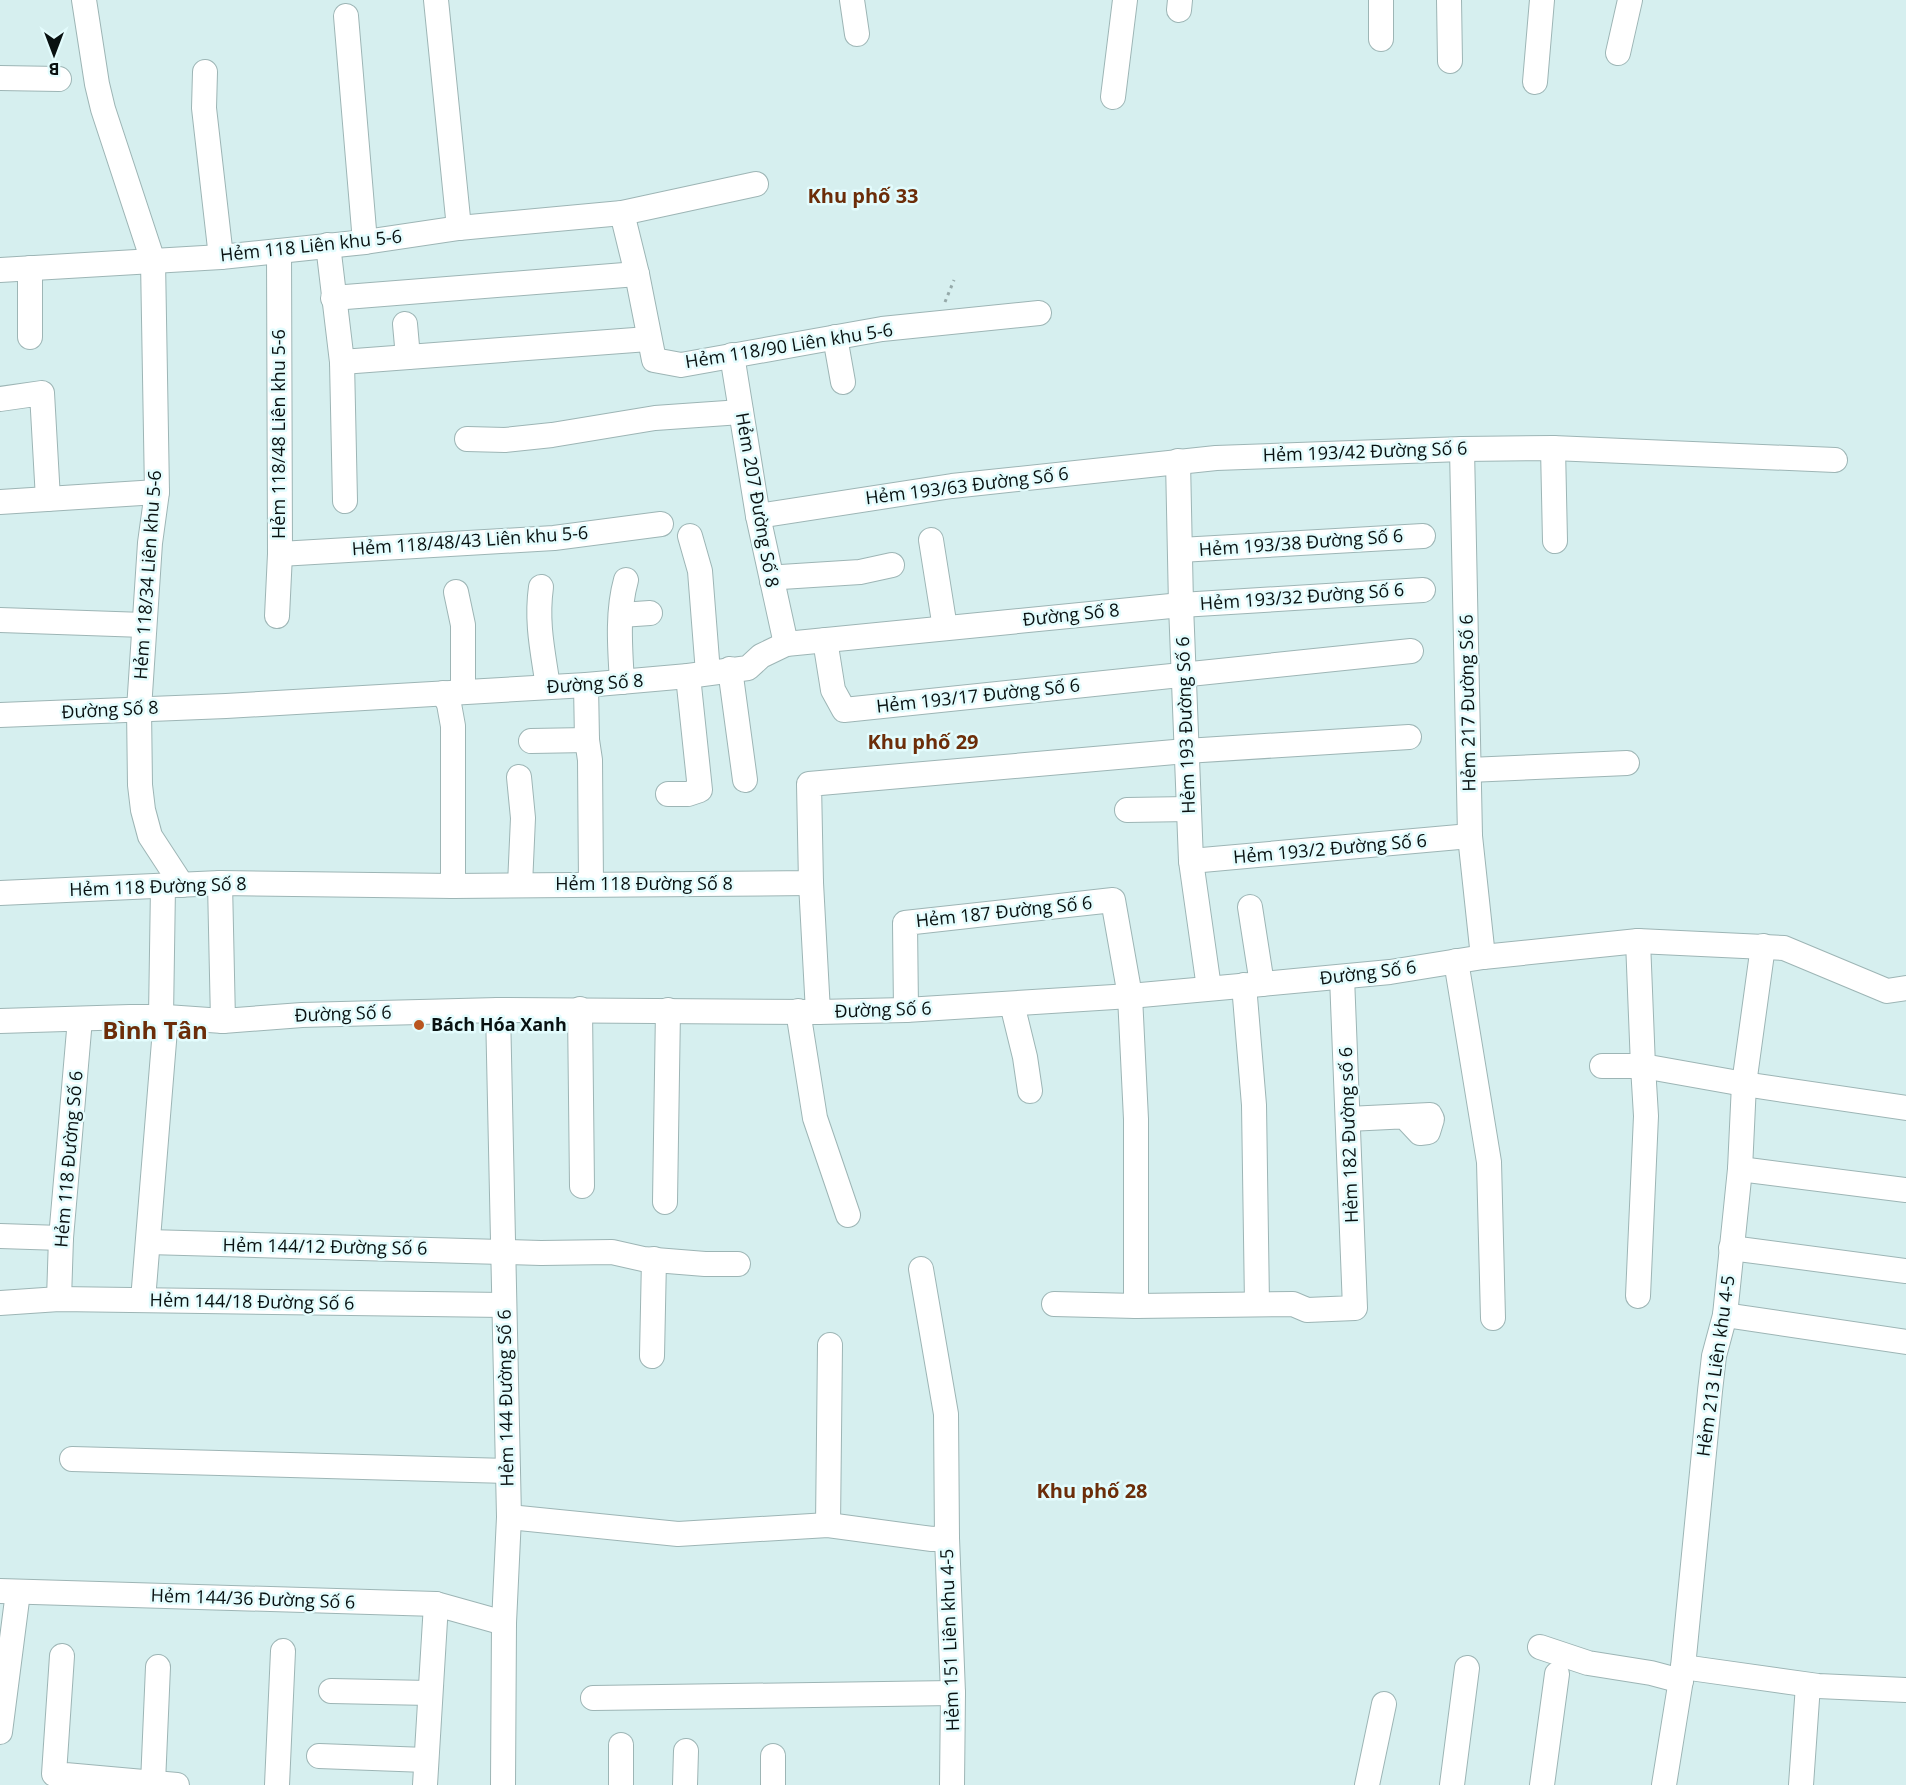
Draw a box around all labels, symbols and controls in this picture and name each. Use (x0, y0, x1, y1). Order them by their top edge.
north arrow (24, 24, 84, 84)
text: B (49, 58, 59, 80)
district label: Khu phố 33 (807, 182, 919, 209)
street label: Hẻm 118 Liên khu 5-6 (219, 224, 403, 266)
street label: Hẻm 118/90 Liên khu 5-6 (683, 317, 894, 373)
street label: Hẻm 118/48 Liên khu 5-6 (266, 329, 290, 539)
street label: Hẻm 207 Đường Số 8 (731, 410, 785, 589)
street label: Hẻm 193/42 Đường Số 6 (1262, 435, 1468, 467)
street label: Hẻm 193/63 Đường Số 6 (864, 461, 1070, 509)
street label: Hẻm 118/34 Liên khu 5-6 (128, 469, 166, 680)
street label: Hẻm 118/48/43 Liên khu 5-6 (351, 520, 589, 560)
street label: Hẻm 193/38 Đường Số 6 (1198, 523, 1404, 561)
street label: Hẻm 193/32 Đường Số 6 (1199, 577, 1405, 615)
street label: Đường Số 8 (1021, 597, 1120, 631)
street label: Hẻm 217 Đường Số 6 (1453, 614, 1481, 792)
street label: Hẻm 193 Đường Số 6 (1170, 636, 1200, 814)
street label: Đường Số 8 (546, 668, 644, 698)
street label: Hẻm 193/17 Đường Số 6 (875, 672, 1081, 718)
street label: Đường Số 8 (61, 694, 159, 724)
district label: Khu phố 29 (867, 728, 979, 755)
street label: Hẻm 193/2 Đường Số 6 (1232, 828, 1428, 868)
street label: Hẻm 118 Đường Số 8 (69, 871, 247, 901)
street label: Hẻm 118 Đường Số 8 (555, 871, 733, 895)
street label: Hẻm 187 Đường Số 6 (914, 890, 1093, 932)
street label: Đường Số 6 (1318, 954, 1418, 990)
street label: Đường Số 6 (834, 995, 932, 1023)
street label: Đường Số 6 (294, 999, 392, 1027)
place label: Bách Hóa Xanh (431, 1012, 567, 1036)
district label: Bình Tân (102, 1013, 208, 1046)
marker: Bách Hóa Xanh (412, 1018, 426, 1032)
street label: Hẻm 182 Đường số 6 (1333, 1047, 1363, 1223)
street label: Hẻm 118 Đường Số 6 (48, 1069, 88, 1248)
street label: Hẻm 144/12 Đường Số 6 (223, 1232, 428, 1260)
street label: Hẻm 213 Liên khu 4-5 (1690, 1274, 1740, 1458)
street label: Hẻm 144/18 Đường Số 6 (150, 1287, 355, 1315)
street label: Hẻm 144 Đường Số 6 (491, 1309, 519, 1487)
district label: Khu phố 28 (1036, 1477, 1148, 1504)
street label: Hẻm 151 Liên khu 4-5 (934, 1548, 964, 1732)
street label: Hẻm 144/36 Đường Số 6 (150, 1582, 356, 1614)

